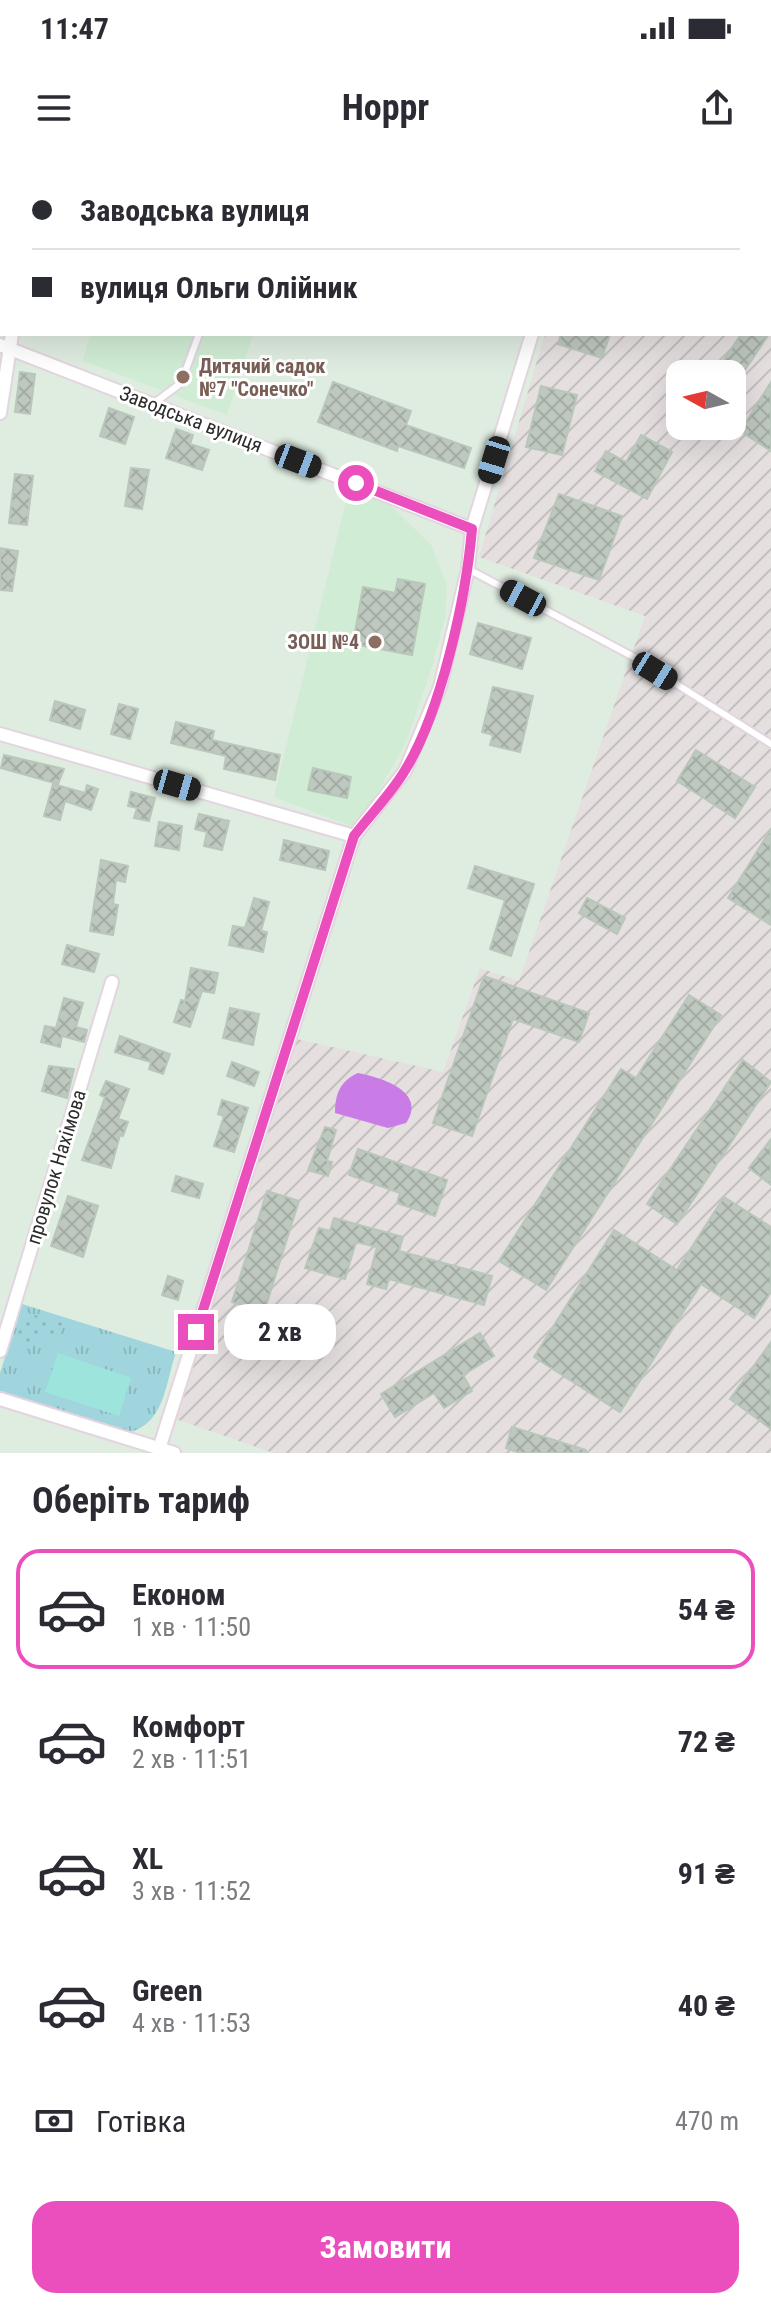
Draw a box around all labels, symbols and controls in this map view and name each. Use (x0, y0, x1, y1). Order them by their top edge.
text: 11:47 (40, 11, 109, 46)
icon: menu (32, 86, 76, 130)
icon: share (695, 86, 739, 130)
text: Hoppr (342, 87, 429, 129)
text: Заводська вулиця (80, 193, 310, 228)
text: вулиця Ольги Олійник (80, 270, 358, 305)
place label: Дитячий садок №7 "Сонечко" (199, 354, 325, 401)
north arrow (666, 360, 746, 440)
map controls (666, 360, 746, 440)
marker: Дитячий садок №7 "Сонечко" (174, 368, 192, 386)
street label: Заводська вулиця (116, 381, 266, 457)
car (476, 434, 512, 486)
car (271, 441, 325, 481)
route start (338, 465, 374, 501)
car (496, 576, 550, 620)
place label: ЗОШ №4 (287, 630, 359, 654)
marker: ЗОШ №4 (366, 633, 384, 651)
car (628, 648, 682, 694)
car (151, 767, 203, 803)
street label: провулок Нахімова (21, 1087, 91, 1247)
callout: 2 хв (224, 1304, 336, 1360)
route end (178, 1314, 214, 1350)
text: 2 хв (258, 1317, 302, 1347)
text: Оберіть тариф (32, 1480, 250, 1522)
icon: car (36, 1573, 108, 1645)
text: Економ (132, 1577, 226, 1612)
text: 54 ₴ (678, 1592, 735, 1627)
text: 1 хв · 11:50 (132, 1612, 251, 1642)
icon: car (36, 1705, 108, 1777)
text: Комфорт (132, 1709, 245, 1744)
text: 72 ₴ (678, 1724, 735, 1759)
text: 2 хв · 11:51 (132, 1744, 251, 1774)
icon: car (36, 1837, 108, 1909)
text: XL (132, 1841, 163, 1876)
text: 91 ₴ (678, 1856, 735, 1891)
text: 3 хв · 11:52 (132, 1876, 251, 1906)
icon: car (36, 1969, 108, 2041)
text: Green (132, 1973, 203, 2008)
text: 40 ₴ (678, 1988, 735, 2023)
text: 4 хв · 11:53 (132, 2008, 251, 2038)
icon: cash (32, 2099, 76, 2143)
text: Готівка (96, 2104, 186, 2139)
text: 470 m (675, 2106, 739, 2136)
button: Замовити (32, 2201, 739, 2293)

